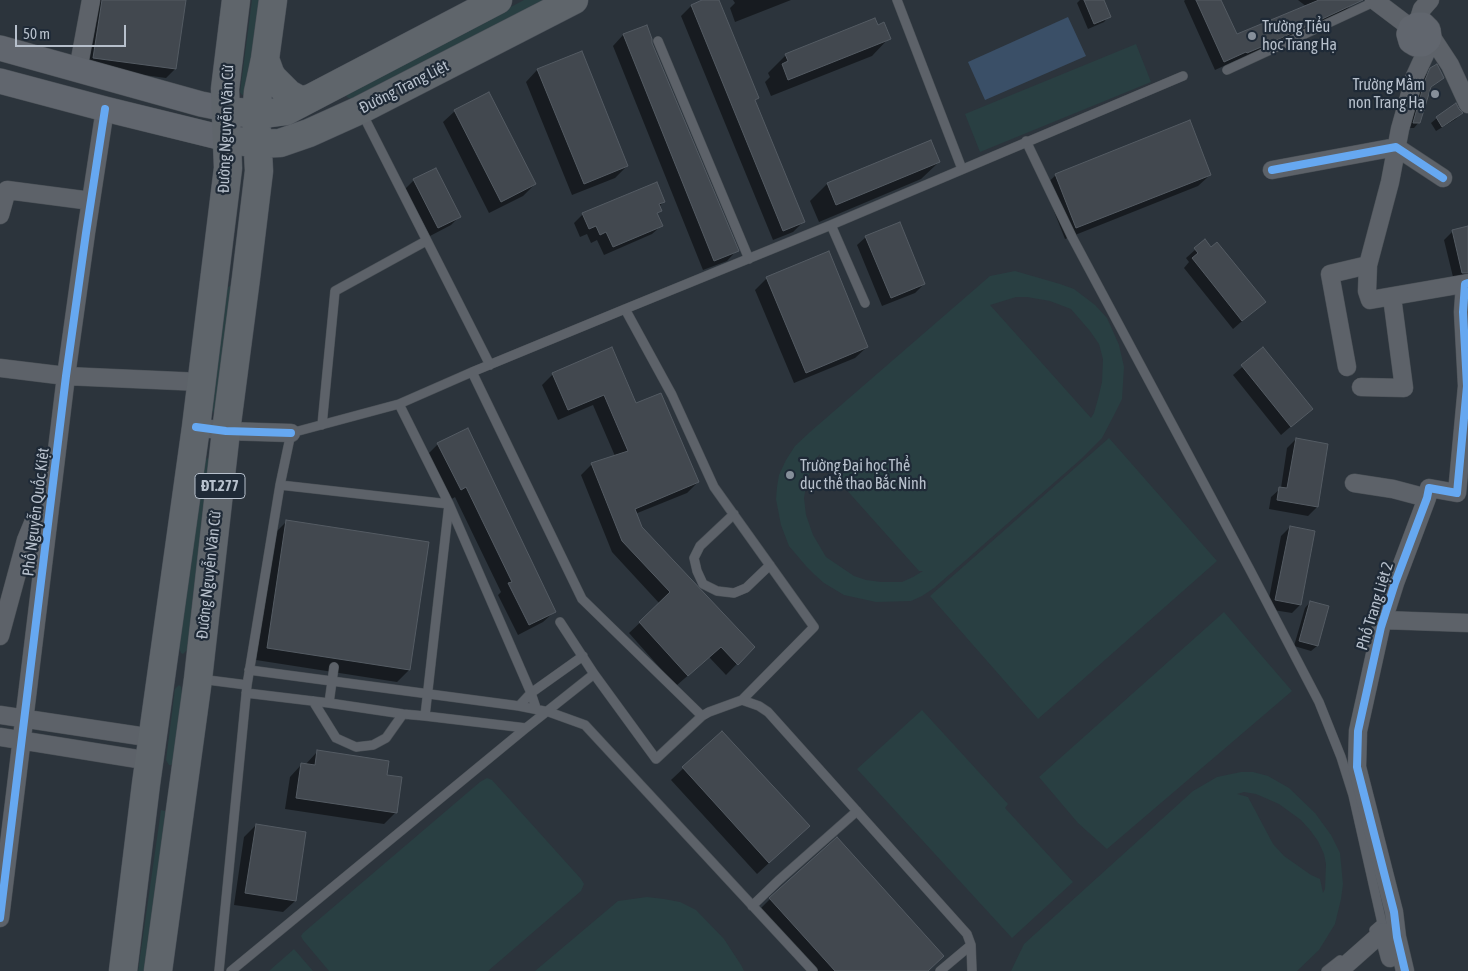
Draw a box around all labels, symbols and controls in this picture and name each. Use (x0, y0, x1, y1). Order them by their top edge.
scale bar (18, 15, 129, 47)
place label: Trường Tiểu học Trang Hạ (1262, 17, 1337, 55)
text: 50 m (23, 25, 50, 42)
marker: Trường Tiểu học Trang Hạ (1246, 30, 1258, 42)
street label: Đường Trang Liệt (356, 56, 452, 118)
street label: Đường Nguyễn Văn Cừ (214, 64, 238, 194)
place label: Trường Mầm non Trang Hạ (1348, 75, 1425, 113)
marker: Trường Mầm non Trang Hạ (1429, 88, 1441, 100)
street label: Phố Nguyễn Quốc Kiệt (19, 447, 53, 577)
place label: Trường Đại học Thể dục thể thao Bắc Ninh (800, 456, 927, 494)
marker: Trường Đại học Thể dục thể thao Bắc Ninh (784, 469, 796, 481)
road number: ĐT.277 (195, 474, 245, 498)
street label: Đường Nguyễn Văn Cừ (193, 510, 225, 640)
street label: Phố Trang Liệt 2 (1352, 559, 1398, 653)

